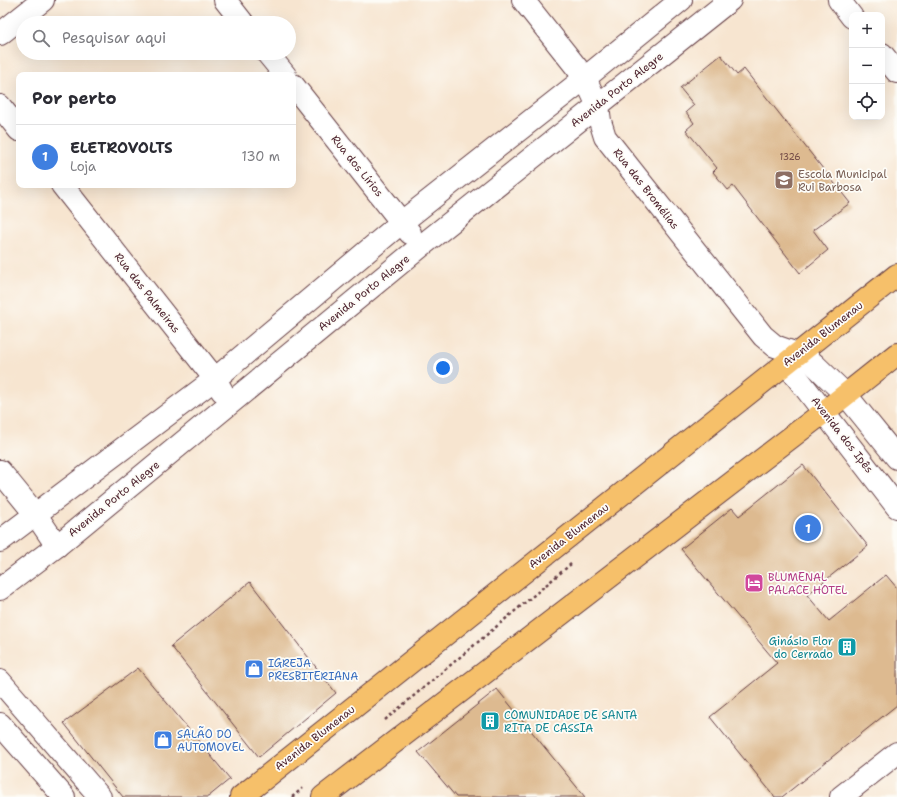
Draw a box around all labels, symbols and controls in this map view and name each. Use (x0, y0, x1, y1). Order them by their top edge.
map controls (849, 12, 885, 120)
button: + (849, 12, 885, 48)
search box (16, 16, 296, 60)
icon: search (30, 27, 52, 49)
text: Pesquisar aqui (62, 28, 166, 48)
button: − (849, 48, 885, 84)
street label: Avenida Porto Alegre (568, 49, 666, 131)
button: locate (849, 84, 885, 120)
text: Por perto (32, 87, 117, 109)
street label: Rua dos Lírios (328, 132, 386, 200)
text: ELETROVOLTS (70, 138, 173, 158)
street label: Rua das Bromélias (610, 145, 682, 233)
text: 1 (42, 148, 48, 165)
text: 130 m (242, 148, 280, 165)
house number: 1326 (779, 151, 801, 163)
text: Loja (70, 158, 96, 175)
place label: Escola Municipal Rui Barbosa (798, 167, 887, 195)
school or university icon: Escola Municipal Rui Barbosa (773, 169, 795, 191)
street label: Rua das Palmeiras (111, 250, 183, 336)
street label: Avenida Porto Alegre (315, 251, 413, 335)
street label: Avenida Blumenau (780, 298, 866, 370)
your location (433, 358, 453, 378)
street label: Avenida dos Ipês (808, 394, 876, 476)
street label: Avenida Porto Alegre (65, 457, 163, 541)
street label: Avenida Blumenau (526, 500, 612, 572)
pin: 1 (795, 513, 821, 543)
place label: BLUMENAL PALACE HOTEL (768, 570, 847, 598)
hotel icon: BLUMENAL PALACE HOTEL (743, 572, 765, 594)
place label: Ginásio Flor do Cerrado (769, 634, 833, 662)
building icon: Ginásio Flor do Cerrado (836, 636, 858, 658)
place label: IGREJA PRESBITERIANA (268, 656, 358, 684)
shop icon: IGREJA PRESBITERIANA (243, 658, 265, 680)
street label: Avenida Blumenau (272, 702, 358, 774)
place label: COMUNIDADE DE SANTA RITA DE CASSIA (504, 708, 637, 736)
building icon: COMUNIDADE DE SANTA RITA DE CASSIA (479, 710, 501, 732)
place label: SALÃO DO AUTOMOVEL (177, 726, 244, 755)
shop icon: SALÃO DO AUTOMOVEL (152, 729, 174, 751)

